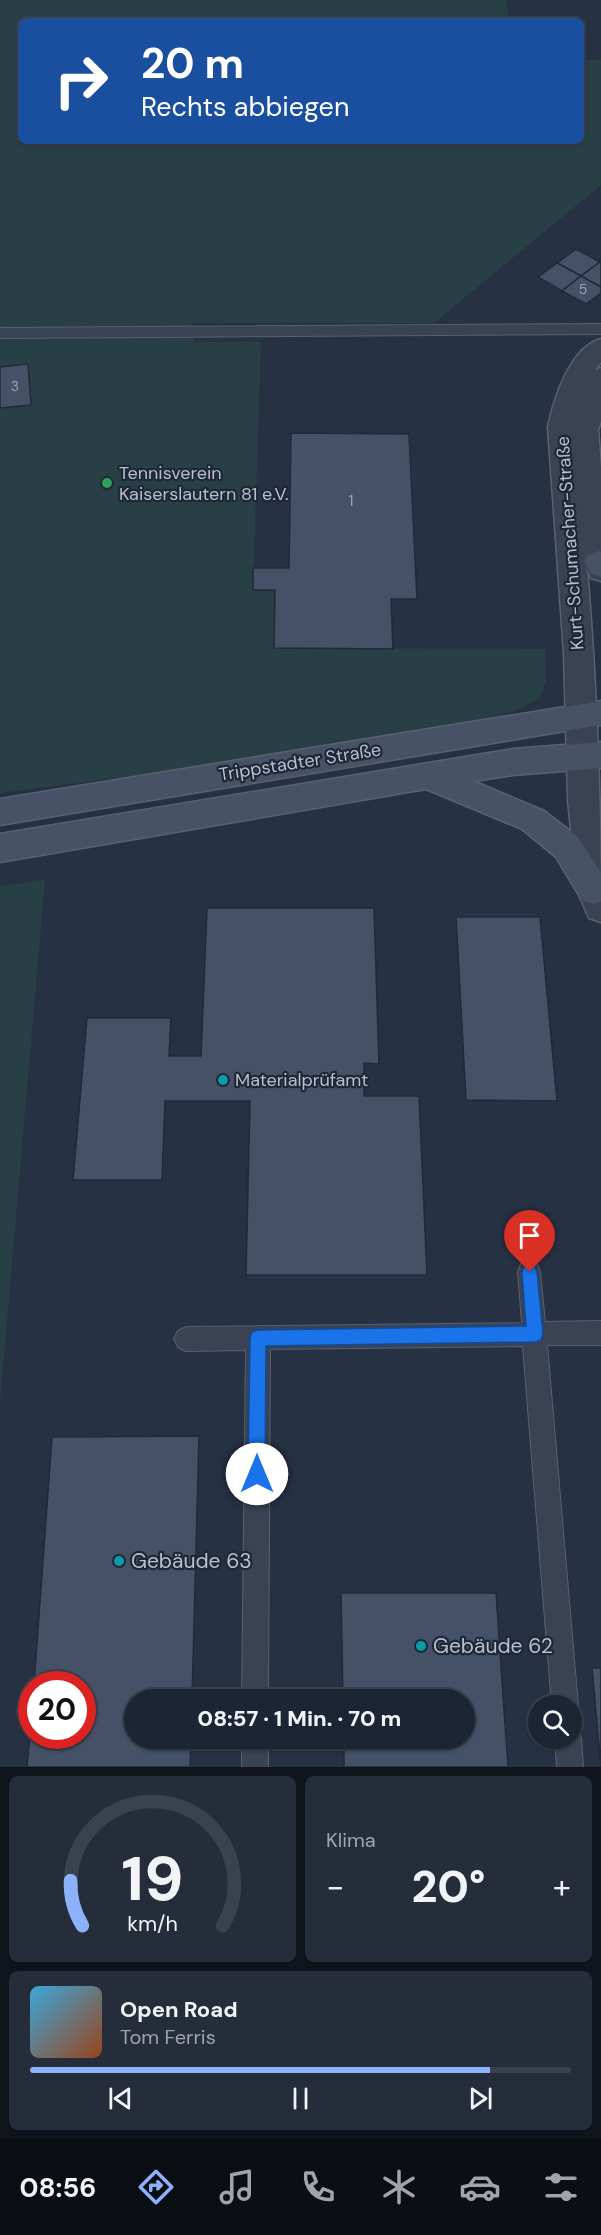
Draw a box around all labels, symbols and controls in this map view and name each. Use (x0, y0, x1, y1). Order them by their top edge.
text: 20 m (141, 36, 244, 91)
icon: right (42, 42, 120, 120)
text: Rechts abbiegen (141, 89, 349, 124)
house number: 5 (579, 280, 587, 298)
house number: 3 (11, 377, 19, 395)
street label: Kurt-Schumacher-Straße (551, 435, 589, 651)
place label: Tennisverein Kaiserslautern 81 e.V. (119, 461, 289, 506)
marker: Tennisverein Kaiserslautern 81 e.V. (100, 476, 114, 490)
house number: 1 (349, 491, 353, 511)
street label: Trippstadter Straße (217, 737, 383, 787)
place label: Materialprüfamt (235, 1068, 368, 1092)
marker: Materialprüfamt (216, 1073, 230, 1087)
pin (504, 1210, 555, 1272)
icon: arrive (513, 1219, 546, 1252)
position arrow (225, 1442, 289, 1506)
place label: Gebäude 63 (131, 1547, 252, 1575)
marker: Gebäude 63 (112, 1554, 126, 1568)
place label: Gebäude 62 (433, 1632, 553, 1660)
marker: Gebäude 62 (414, 1639, 428, 1653)
speed limit sign: 20 (18, 1671, 96, 1749)
map controls (528, 1695, 582, 1749)
button: search (528, 1695, 582, 1749)
text: 08:57 · 1 Min. · 70 m (198, 1704, 401, 1733)
text: Klima (326, 1827, 376, 1853)
text: 19 (121, 1838, 184, 1919)
text: 20° (411, 1857, 486, 1916)
text: − (326, 1865, 344, 1908)
text: + (553, 1865, 571, 1908)
text: km/h (127, 1910, 178, 1938)
text: Open Road (120, 1995, 238, 2024)
text: Tom Ferris (120, 2024, 216, 2050)
icon: previous (104, 2082, 137, 2115)
icon: pause (284, 2082, 317, 2115)
icon: next (464, 2082, 497, 2115)
icon: directions (135, 2166, 177, 2208)
icon: music (216, 2166, 258, 2208)
icon: phone (297, 2166, 339, 2208)
icon: climate (378, 2166, 420, 2208)
icon: car (459, 2166, 501, 2208)
icon: filters (540, 2166, 582, 2208)
text: 08:56 (19, 2170, 96, 2205)

